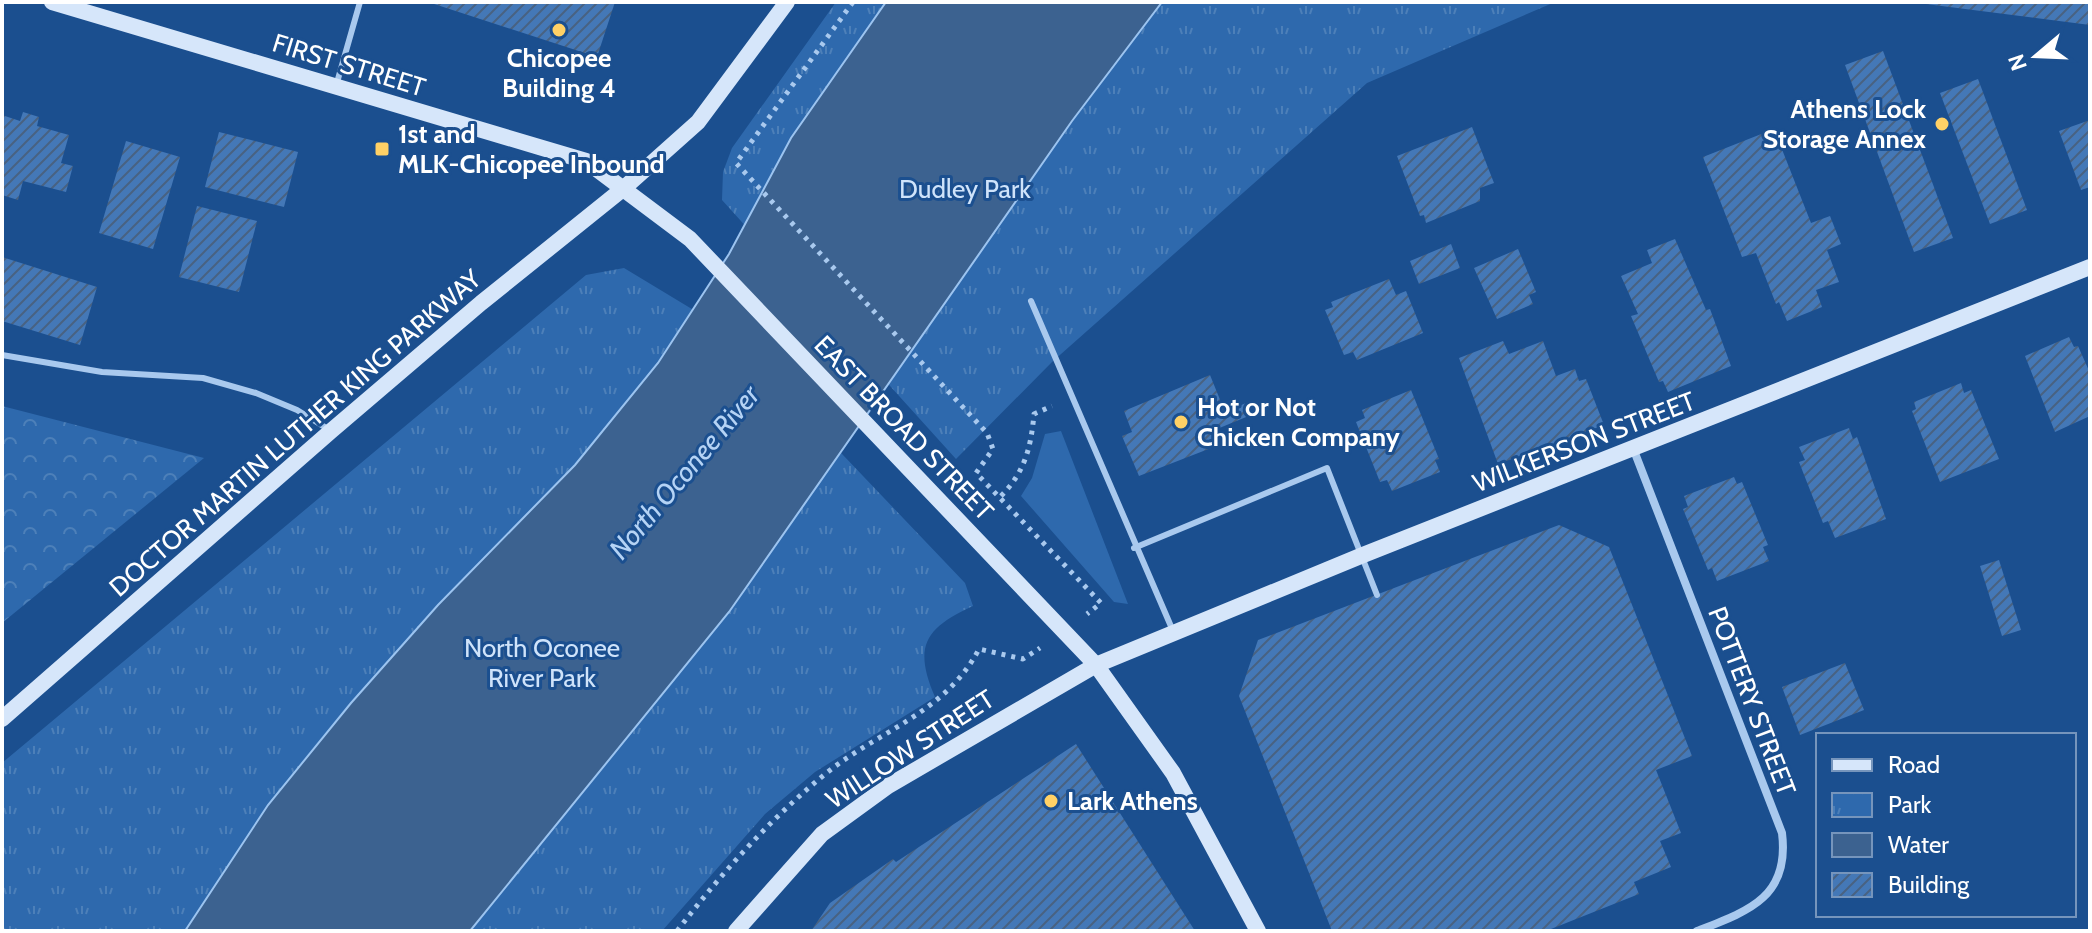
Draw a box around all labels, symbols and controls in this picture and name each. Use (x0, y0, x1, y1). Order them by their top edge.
north arrow (1996, 16, 2076, 96)
marker: Chicopee Building 4 (550, 21, 568, 39)
street label: FIRST STREET (269, 27, 429, 103)
place label: Chicopee Building 4 (502, 42, 616, 104)
text: N (2002, 51, 2033, 74)
place label: Athens Lock Storage Annex (1763, 93, 1926, 155)
marker: Athens Lock Storage Annex (1933, 115, 1951, 133)
place label: 1st and MLK-Chicopee Inbound (398, 118, 665, 180)
marker: 1st and MLK-Chicopee Inbound (373, 140, 391, 158)
park label: Dudley Park (899, 173, 1031, 205)
street label: DOCTOR MARTIN LUTHER KING PARKWAY (103, 263, 488, 603)
street label: EAST BROAD STREET (808, 329, 1000, 527)
water label: North Oconee River (602, 377, 767, 566)
street label: WILKERSON STREET (1468, 385, 1700, 499)
place label: Hot or Not Chicken Company (1197, 391, 1400, 453)
marker: Hot or Not Chicken Company (1172, 413, 1190, 431)
street label: POTTERY STREET (1701, 602, 1803, 800)
park label: North Oconee River Park (464, 632, 620, 694)
street label: WILLOW STREET (820, 683, 1000, 815)
legend (1816, 733, 2076, 917)
text: Road (1888, 750, 1940, 779)
place label: Lark Athens (1067, 785, 1198, 817)
text: Park (1888, 790, 1931, 819)
marker: Lark Athens (1042, 792, 1060, 810)
text: Water (1888, 830, 1949, 859)
text: Building (1888, 870, 1970, 899)

